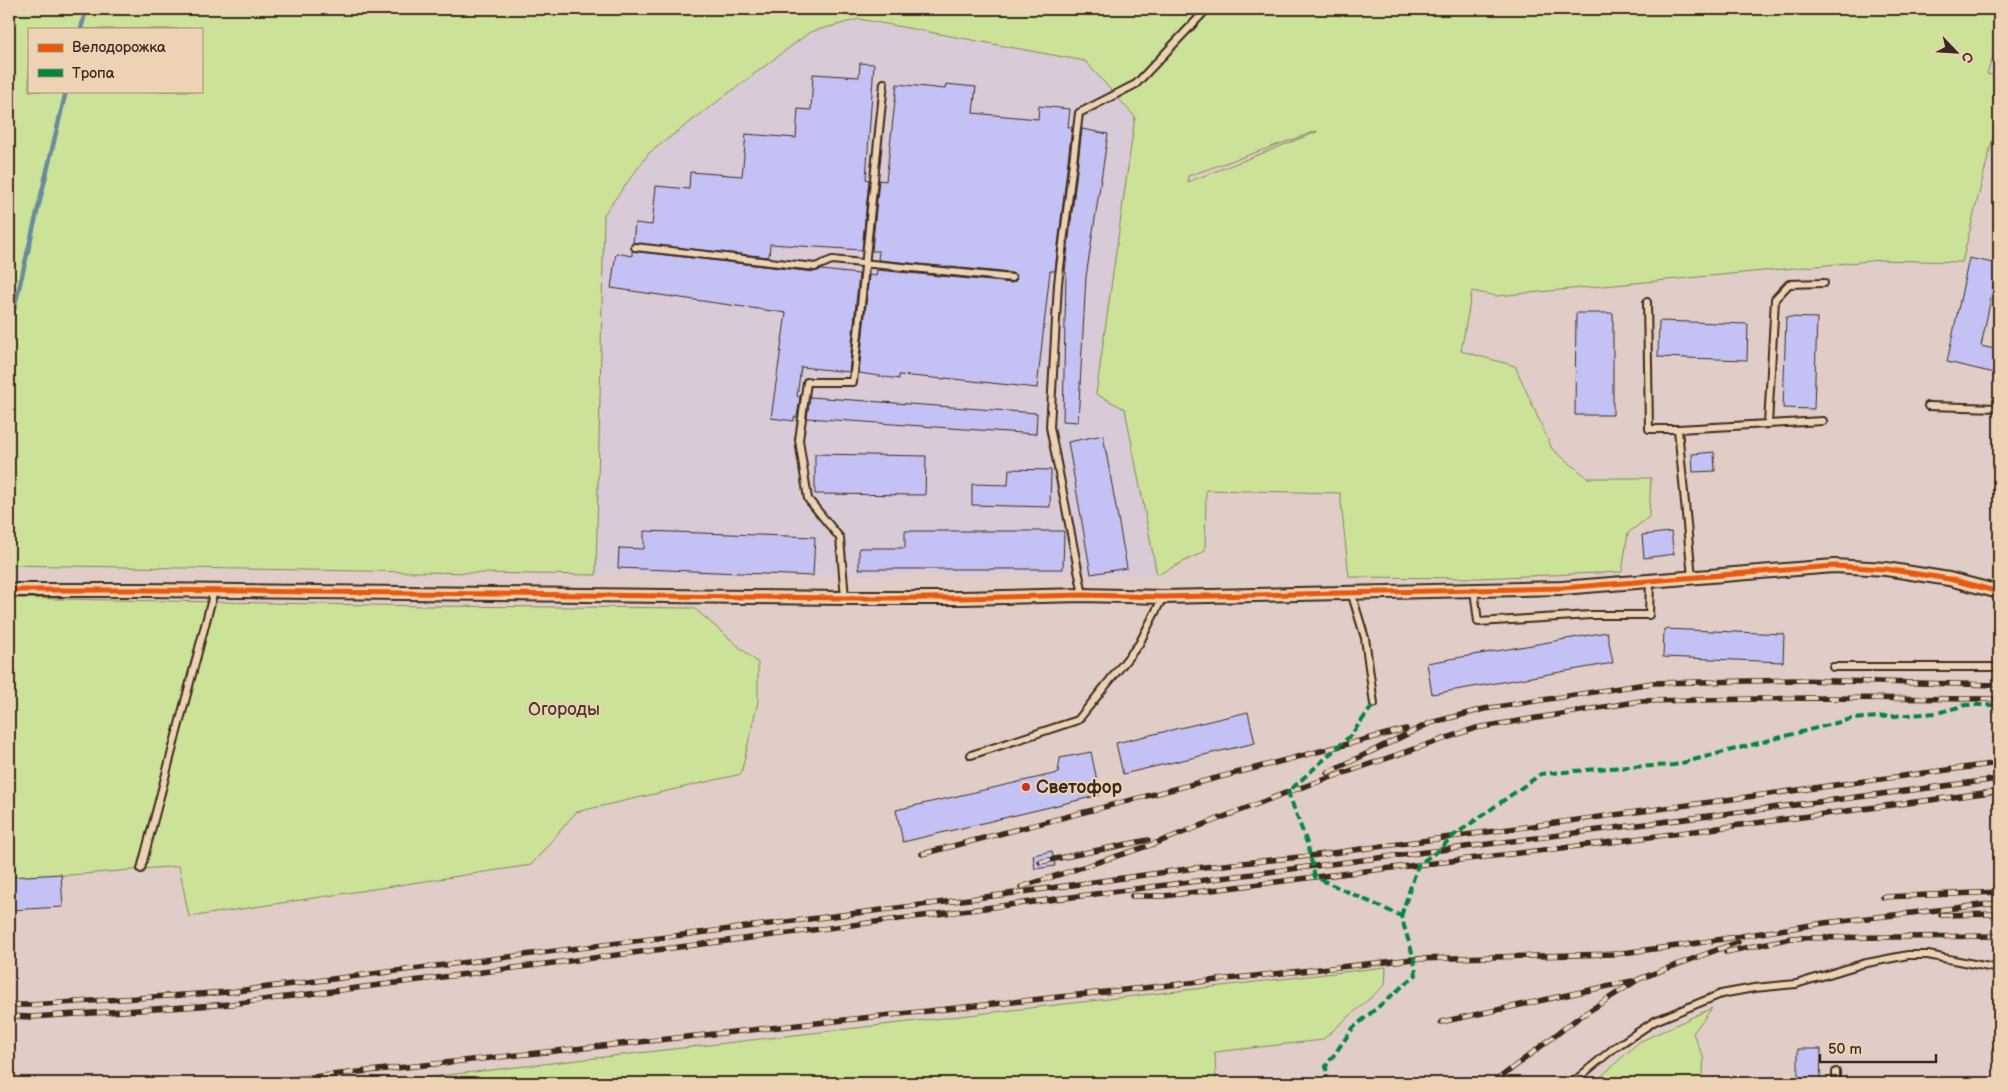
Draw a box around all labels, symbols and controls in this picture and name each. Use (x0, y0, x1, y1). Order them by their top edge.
legend (28, 28, 202, 92)
north arrow (1930, 28, 1980, 78)
text: Велодорожка (72, 38, 166, 57)
text: С (1957, 49, 1977, 66)
text: Тропа (72, 64, 115, 83)
park label: Огороды (528, 699, 600, 720)
place label: Светофор (1036, 777, 1123, 798)
marker: Светофор (1020, 781, 1032, 793)
scale bar (1820, 1032, 1937, 1064)
text: 50 m (1828, 1040, 1862, 1059)

